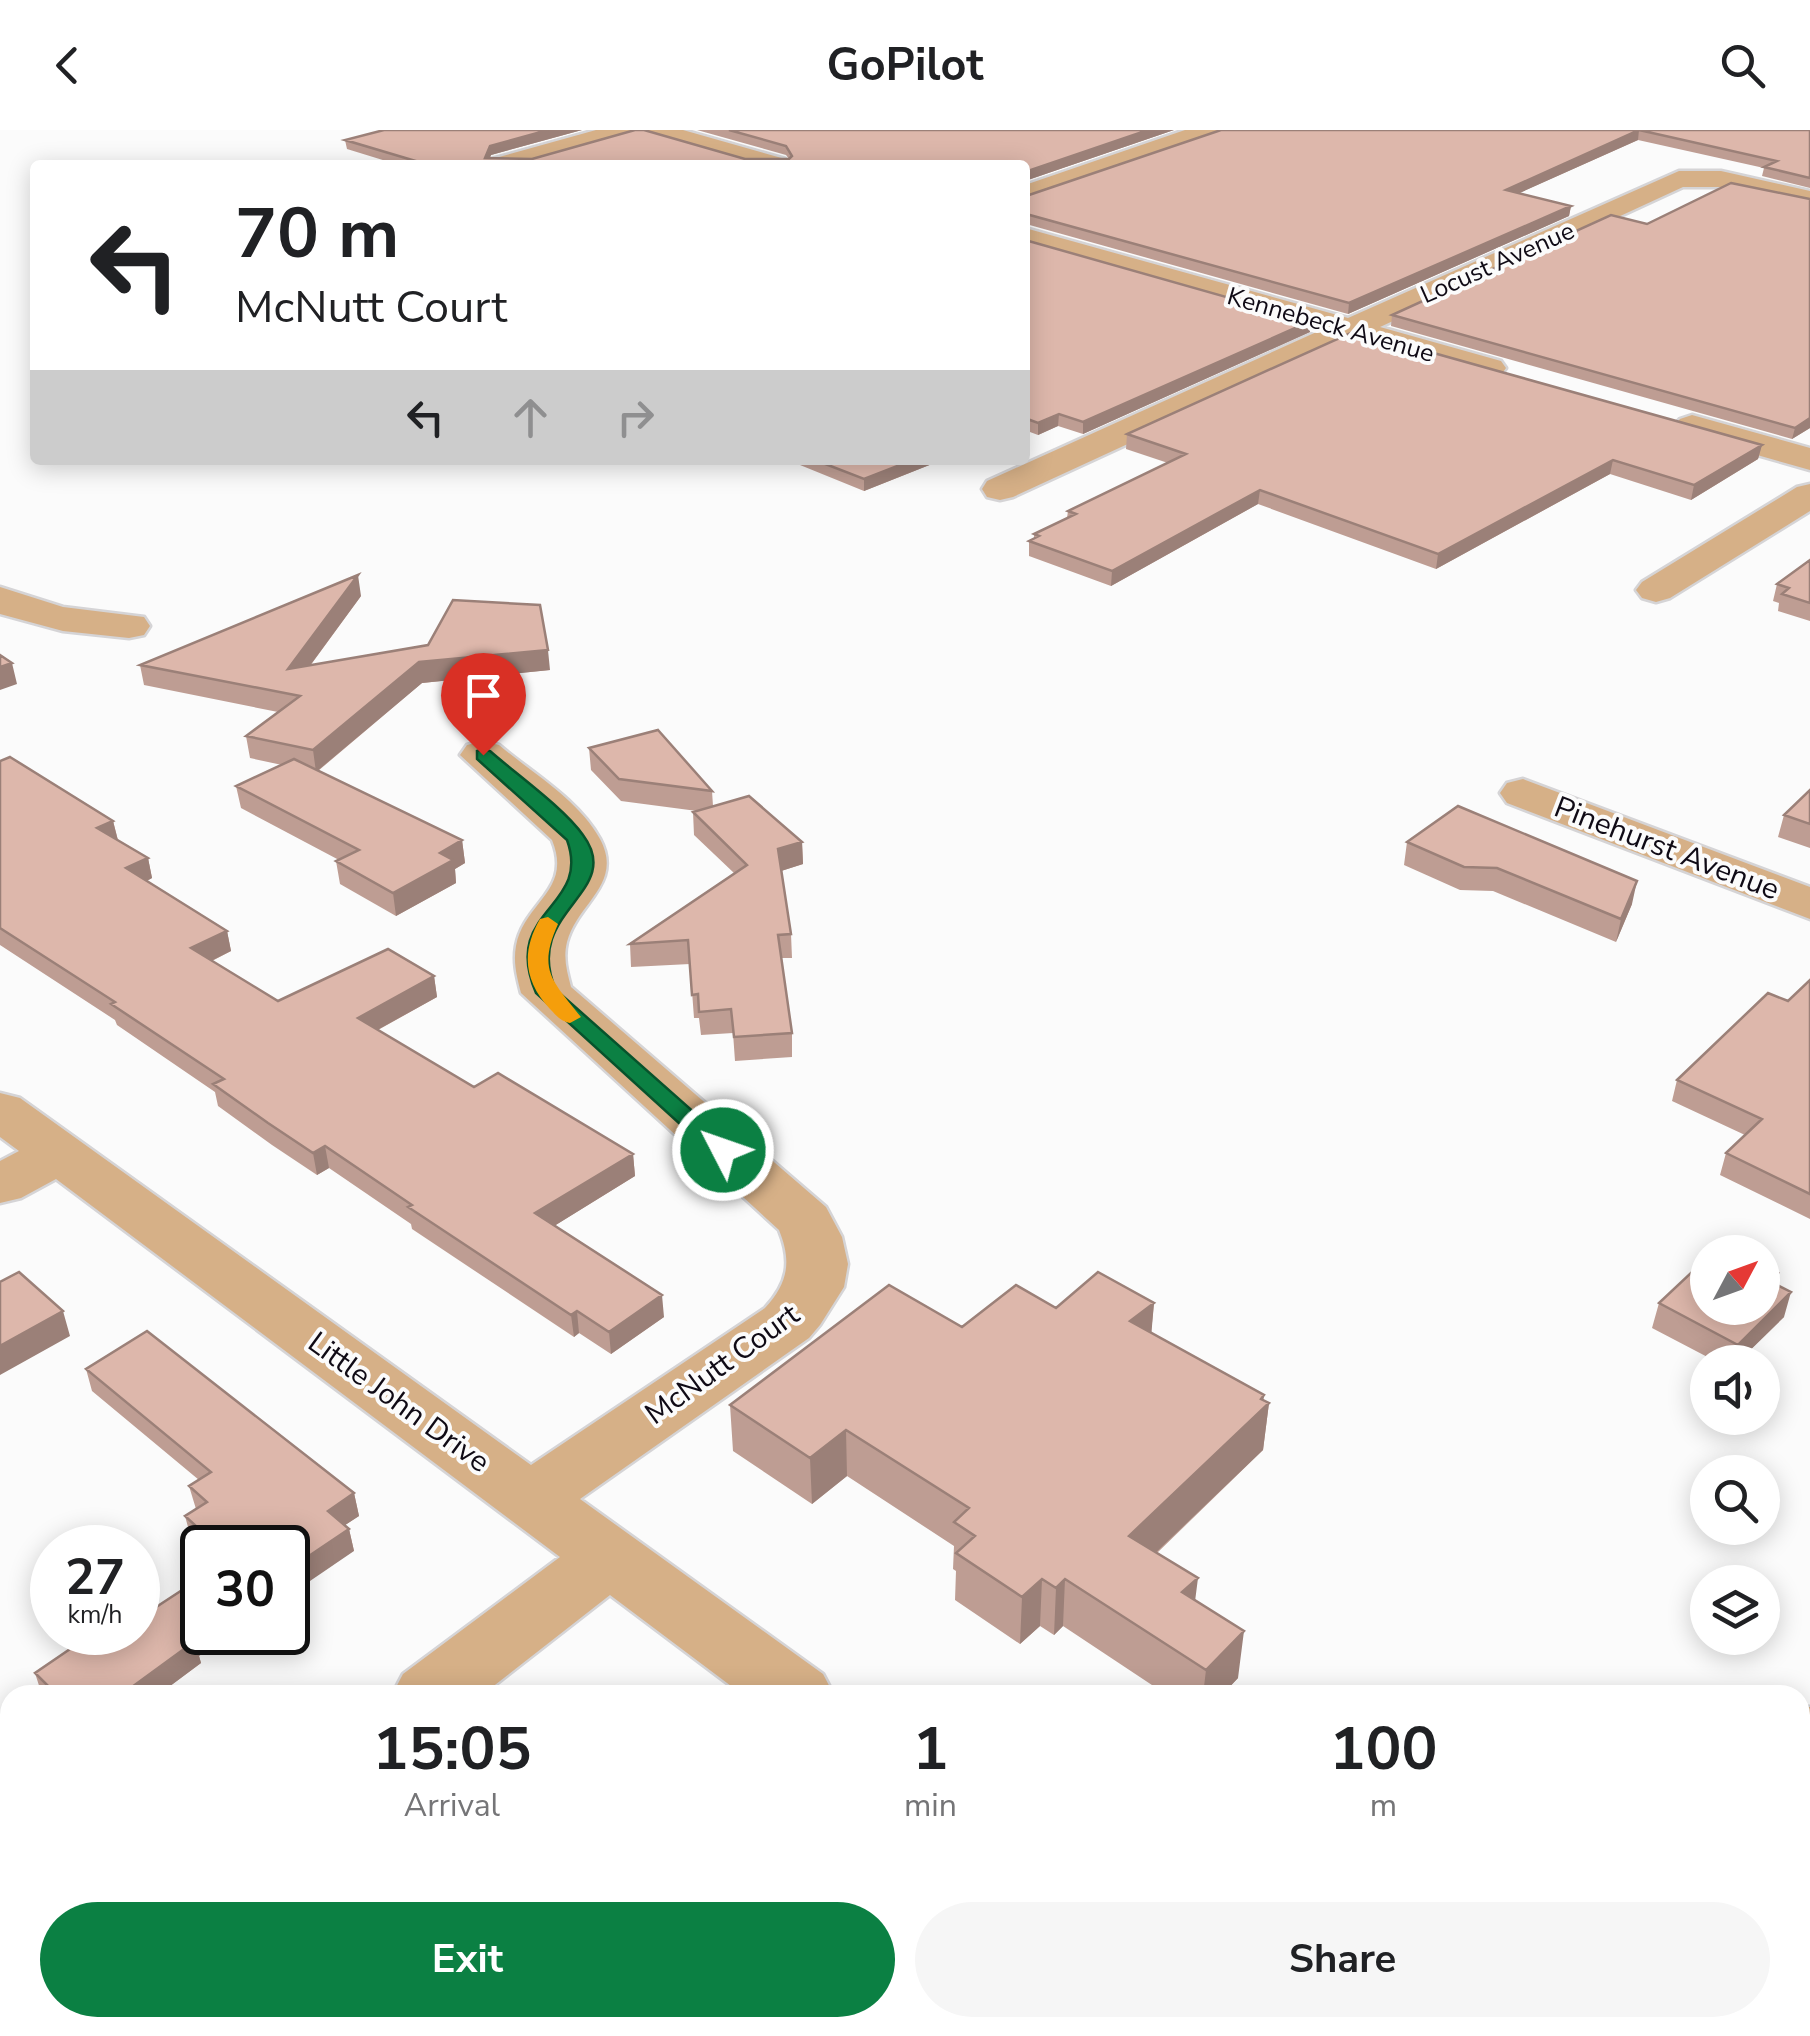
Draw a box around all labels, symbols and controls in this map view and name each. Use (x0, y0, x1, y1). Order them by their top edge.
text: GoPilot (827, 35, 983, 96)
icon: back (40, 38, 95, 93)
icon: search (1715, 38, 1770, 93)
text: 70 m (235, 186, 399, 282)
icon: left (70, 200, 200, 330)
street label: Locust Avenue (1415, 214, 1580, 312)
text: McNutt Court (235, 277, 507, 338)
street label: Kennebeck Avenue (1223, 279, 1438, 371)
icon: left (398, 390, 453, 445)
icon: ahead (503, 390, 558, 445)
icon: right (608, 390, 663, 445)
pin (441, 653, 526, 756)
icon: arrive (456, 668, 511, 723)
street label: Pinehurst Avenue (1548, 787, 1785, 910)
position arrow (671, 1098, 775, 1202)
north arrow (1690, 1235, 1780, 1325)
map controls (1690, 1235, 1780, 1655)
street label: McNutt Court (637, 1294, 808, 1434)
street label: Little John Drive (299, 1322, 498, 1482)
button: sound (1690, 1345, 1780, 1435)
button: search (1690, 1455, 1780, 1545)
speed limit sign: 30 (180, 1525, 310, 1655)
text: 27 (65, 1543, 125, 1612)
button: layers (1690, 1565, 1780, 1655)
text: km/h (67, 1598, 123, 1632)
text: 15:05 (373, 1708, 531, 1790)
text: 1 (912, 1708, 948, 1790)
text: 100 (1329, 1708, 1437, 1790)
text: Arrival (404, 1784, 500, 1827)
text: min (904, 1784, 957, 1827)
text: m (1370, 1784, 1397, 1827)
button: Exit (40, 1902, 895, 2017)
button: Share (915, 1902, 1770, 2017)

